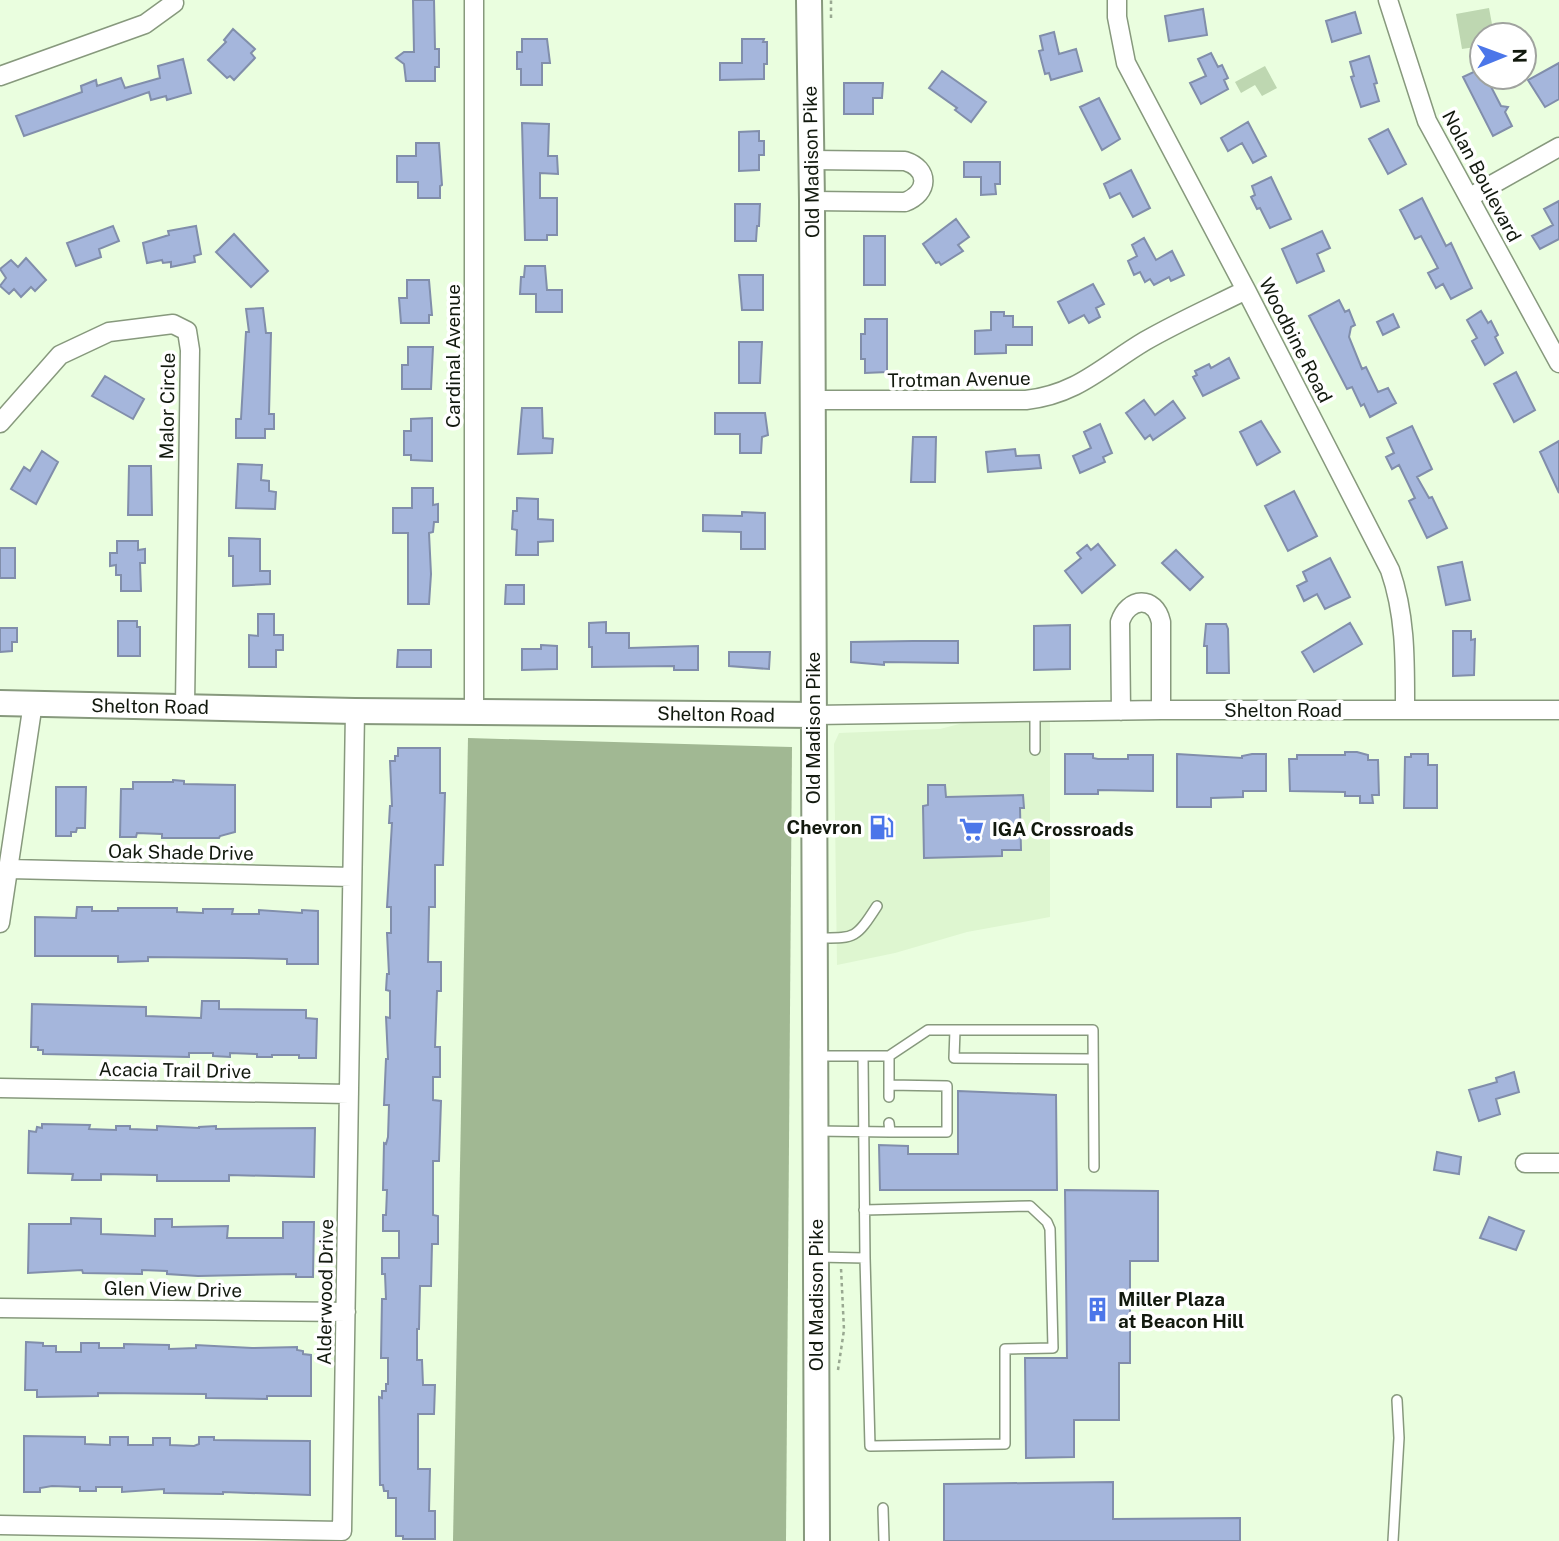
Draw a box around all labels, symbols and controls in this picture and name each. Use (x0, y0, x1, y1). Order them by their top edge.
north arrow (1468, 21, 1538, 91)
text: N (1509, 48, 1531, 63)
street label: Old Madison Pike (799, 86, 823, 238)
street label: Nolan Boulevard (1438, 107, 1526, 245)
street label: Woodbine Road (1255, 274, 1337, 406)
street label: Cardinal Avenue (442, 284, 464, 428)
street label: Malor Circle (155, 352, 179, 460)
street label: Trotman Avenue (887, 367, 1031, 391)
street label: Old Madison Pike (802, 652, 824, 804)
street label: Shelton Road (91, 694, 209, 718)
street label: Shelton Road (1224, 699, 1342, 721)
street label: Shelton Road (657, 702, 775, 726)
fuel station icon: Chevron (868, 813, 896, 841)
supermarket icon: IGA Crossroads (958, 815, 986, 843)
place label: Chevron (787, 816, 862, 838)
place label: IGA Crossroads (992, 818, 1134, 840)
street label: Oak Shade Drive (108, 840, 254, 864)
street label: Acacia Trail Drive (98, 1058, 252, 1082)
street label: Alderwood Drive (313, 1219, 337, 1365)
street label: Old Madison Pike (805, 1219, 827, 1371)
street label: Glen View Drive (104, 1277, 242, 1301)
place label: Miller Plaza at Beacon Hill (1118, 1288, 1244, 1332)
building icon: Miller Plaza at Beacon Hill (1084, 1296, 1112, 1324)

